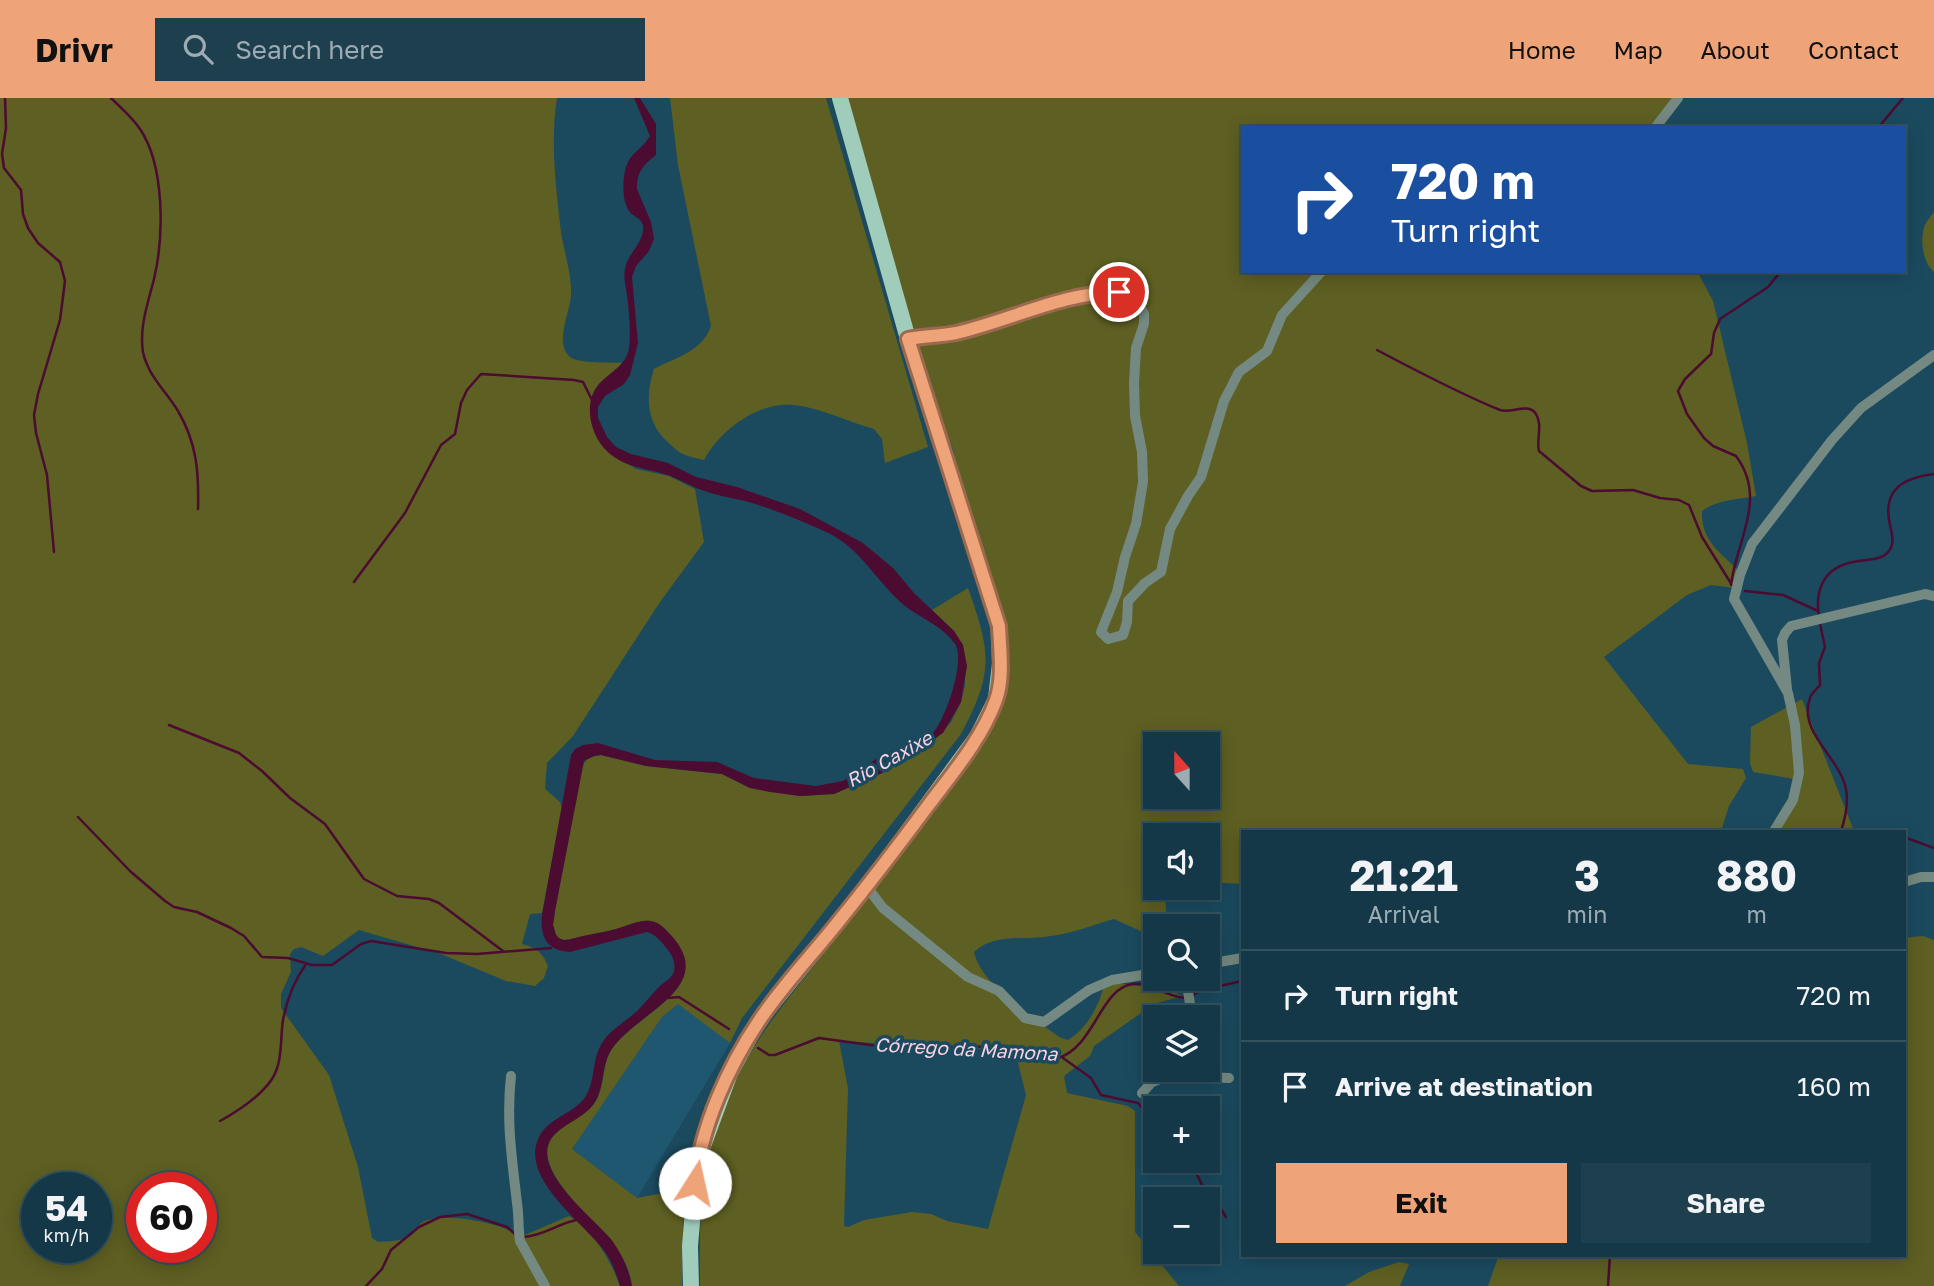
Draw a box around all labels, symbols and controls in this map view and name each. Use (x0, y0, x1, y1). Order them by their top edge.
search box (155, 18, 645, 81)
text: Drivr (35, 30, 113, 69)
icon: search (179, 30, 217, 68)
text: Search here (235, 34, 384, 65)
text: Home (1508, 35, 1576, 64)
text: Map (1614, 35, 1663, 64)
text: About (1701, 35, 1770, 64)
text: Contact (1808, 35, 1899, 64)
text: 720 m (1391, 151, 1535, 210)
icon: right (1276, 154, 1367, 245)
text: Turn right (1391, 211, 1540, 249)
pin (1089, 262, 1149, 322)
icon: arrive (1100, 273, 1138, 311)
water label: Rio Caxixe (842, 725, 937, 792)
north arrow (1143, 732, 1220, 808)
map controls (1143, 732, 1220, 1264)
button: sound (1143, 823, 1220, 900)
text: 21:21 (1350, 850, 1458, 900)
text: 3 (1574, 850, 1600, 900)
text: 880 (1716, 850, 1797, 900)
text: Arrival (1368, 900, 1440, 928)
text: min (1567, 900, 1607, 928)
text: m (1746, 900, 1767, 928)
button: search (1143, 914, 1220, 991)
icon: right (1276, 977, 1314, 1015)
text: Turn right (1335, 980, 1458, 1011)
text: 720 m (1797, 980, 1871, 1011)
button: layers (1143, 1005, 1220, 1082)
water label: Córrego da Mamona (874, 1032, 1059, 1065)
icon: arrive (1276, 1068, 1314, 1106)
text: Arrive at destination (1335, 1071, 1593, 1102)
text: 160 m (1797, 1071, 1871, 1102)
button: + (1143, 1096, 1220, 1173)
position arrow (658, 1146, 732, 1220)
button: Exit (1276, 1163, 1567, 1243)
button: Share (1581, 1163, 1871, 1243)
speed limit sign: 60 (126, 1172, 217, 1263)
text: 54 (45, 1187, 88, 1229)
button: − (1143, 1187, 1220, 1264)
text: km/h (44, 1224, 89, 1246)

